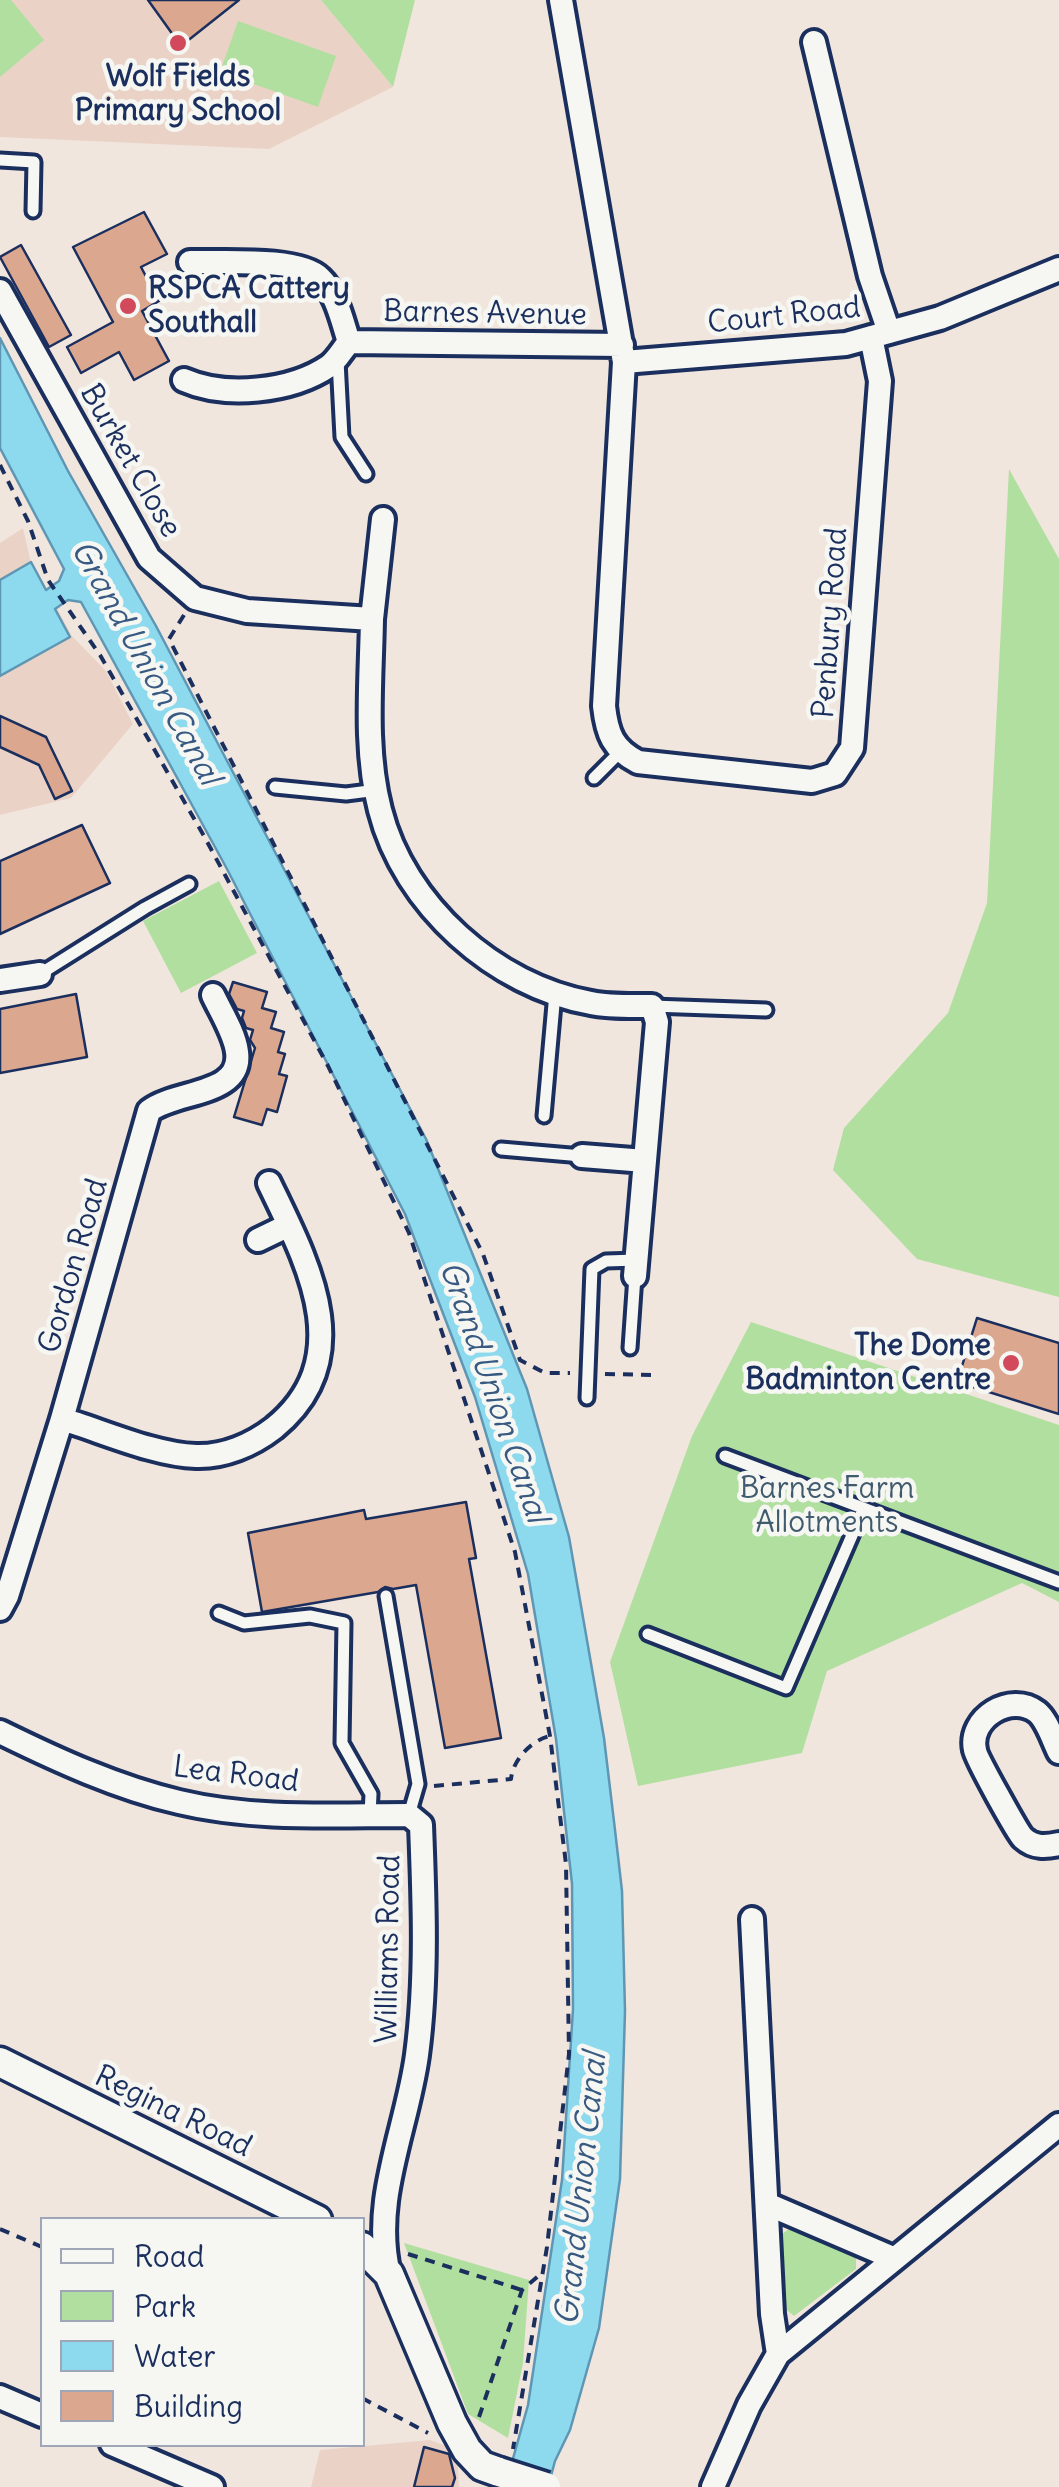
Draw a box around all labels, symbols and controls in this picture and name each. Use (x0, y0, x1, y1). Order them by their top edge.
marker: Wolf Fields Primary School (167, 32, 189, 54)
place label: Wolf Fields Primary School (75, 59, 281, 130)
place label: RSPCA Cattery Southall (148, 271, 350, 342)
street label: Court Road (706, 290, 862, 342)
street label: Barnes Avenue (383, 294, 587, 334)
marker: RSPCA Cattery Southall (117, 295, 139, 317)
street label: Burket Close (72, 378, 188, 544)
street label: Penbury Road (806, 526, 856, 720)
water label: Grand Union Canal (62, 534, 228, 792)
street label: Gordon Road (32, 1175, 116, 1357)
water label: Grand Union Canal (430, 1256, 556, 1528)
place label: The Dome Badminton Centre (745, 1328, 991, 1398)
marker: The Dome Badminton Centre (1000, 1352, 1022, 1374)
park label: Barnes Farm Allotments (740, 1471, 914, 1542)
street label: Lea Road (171, 1749, 301, 1801)
street label: Williams Road (369, 1854, 409, 2044)
water label: Grand Union Canal (549, 2051, 615, 2327)
street label: Regina Road (89, 2059, 257, 2165)
legend (40, 2217, 365, 2447)
text: Road (134, 2237, 204, 2275)
text: Park (134, 2287, 196, 2325)
text: Water (134, 2337, 216, 2375)
text: Building (134, 2387, 243, 2425)

